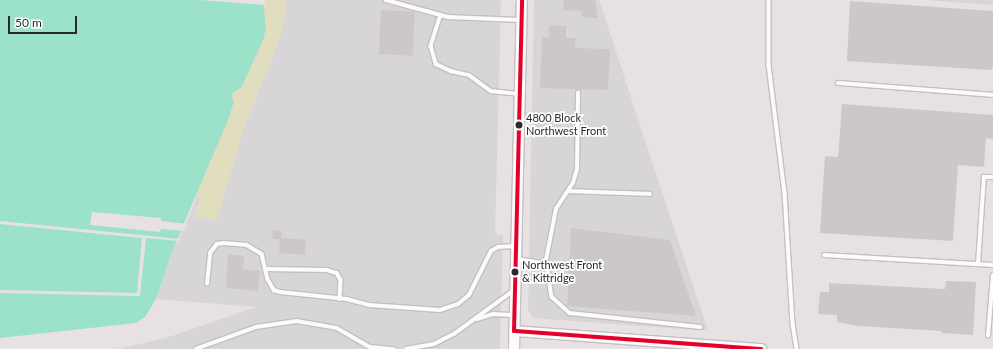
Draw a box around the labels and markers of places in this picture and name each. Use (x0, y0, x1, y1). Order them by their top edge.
place label: 4800 Block Northwest Front (526, 112, 606, 138)
marker: 4800 Block Northwest Front (514, 120, 524, 130)
place label: Northwest Front & Kittridge (522, 259, 602, 285)
marker: Northwest Front & Kittridge (510, 267, 520, 277)

